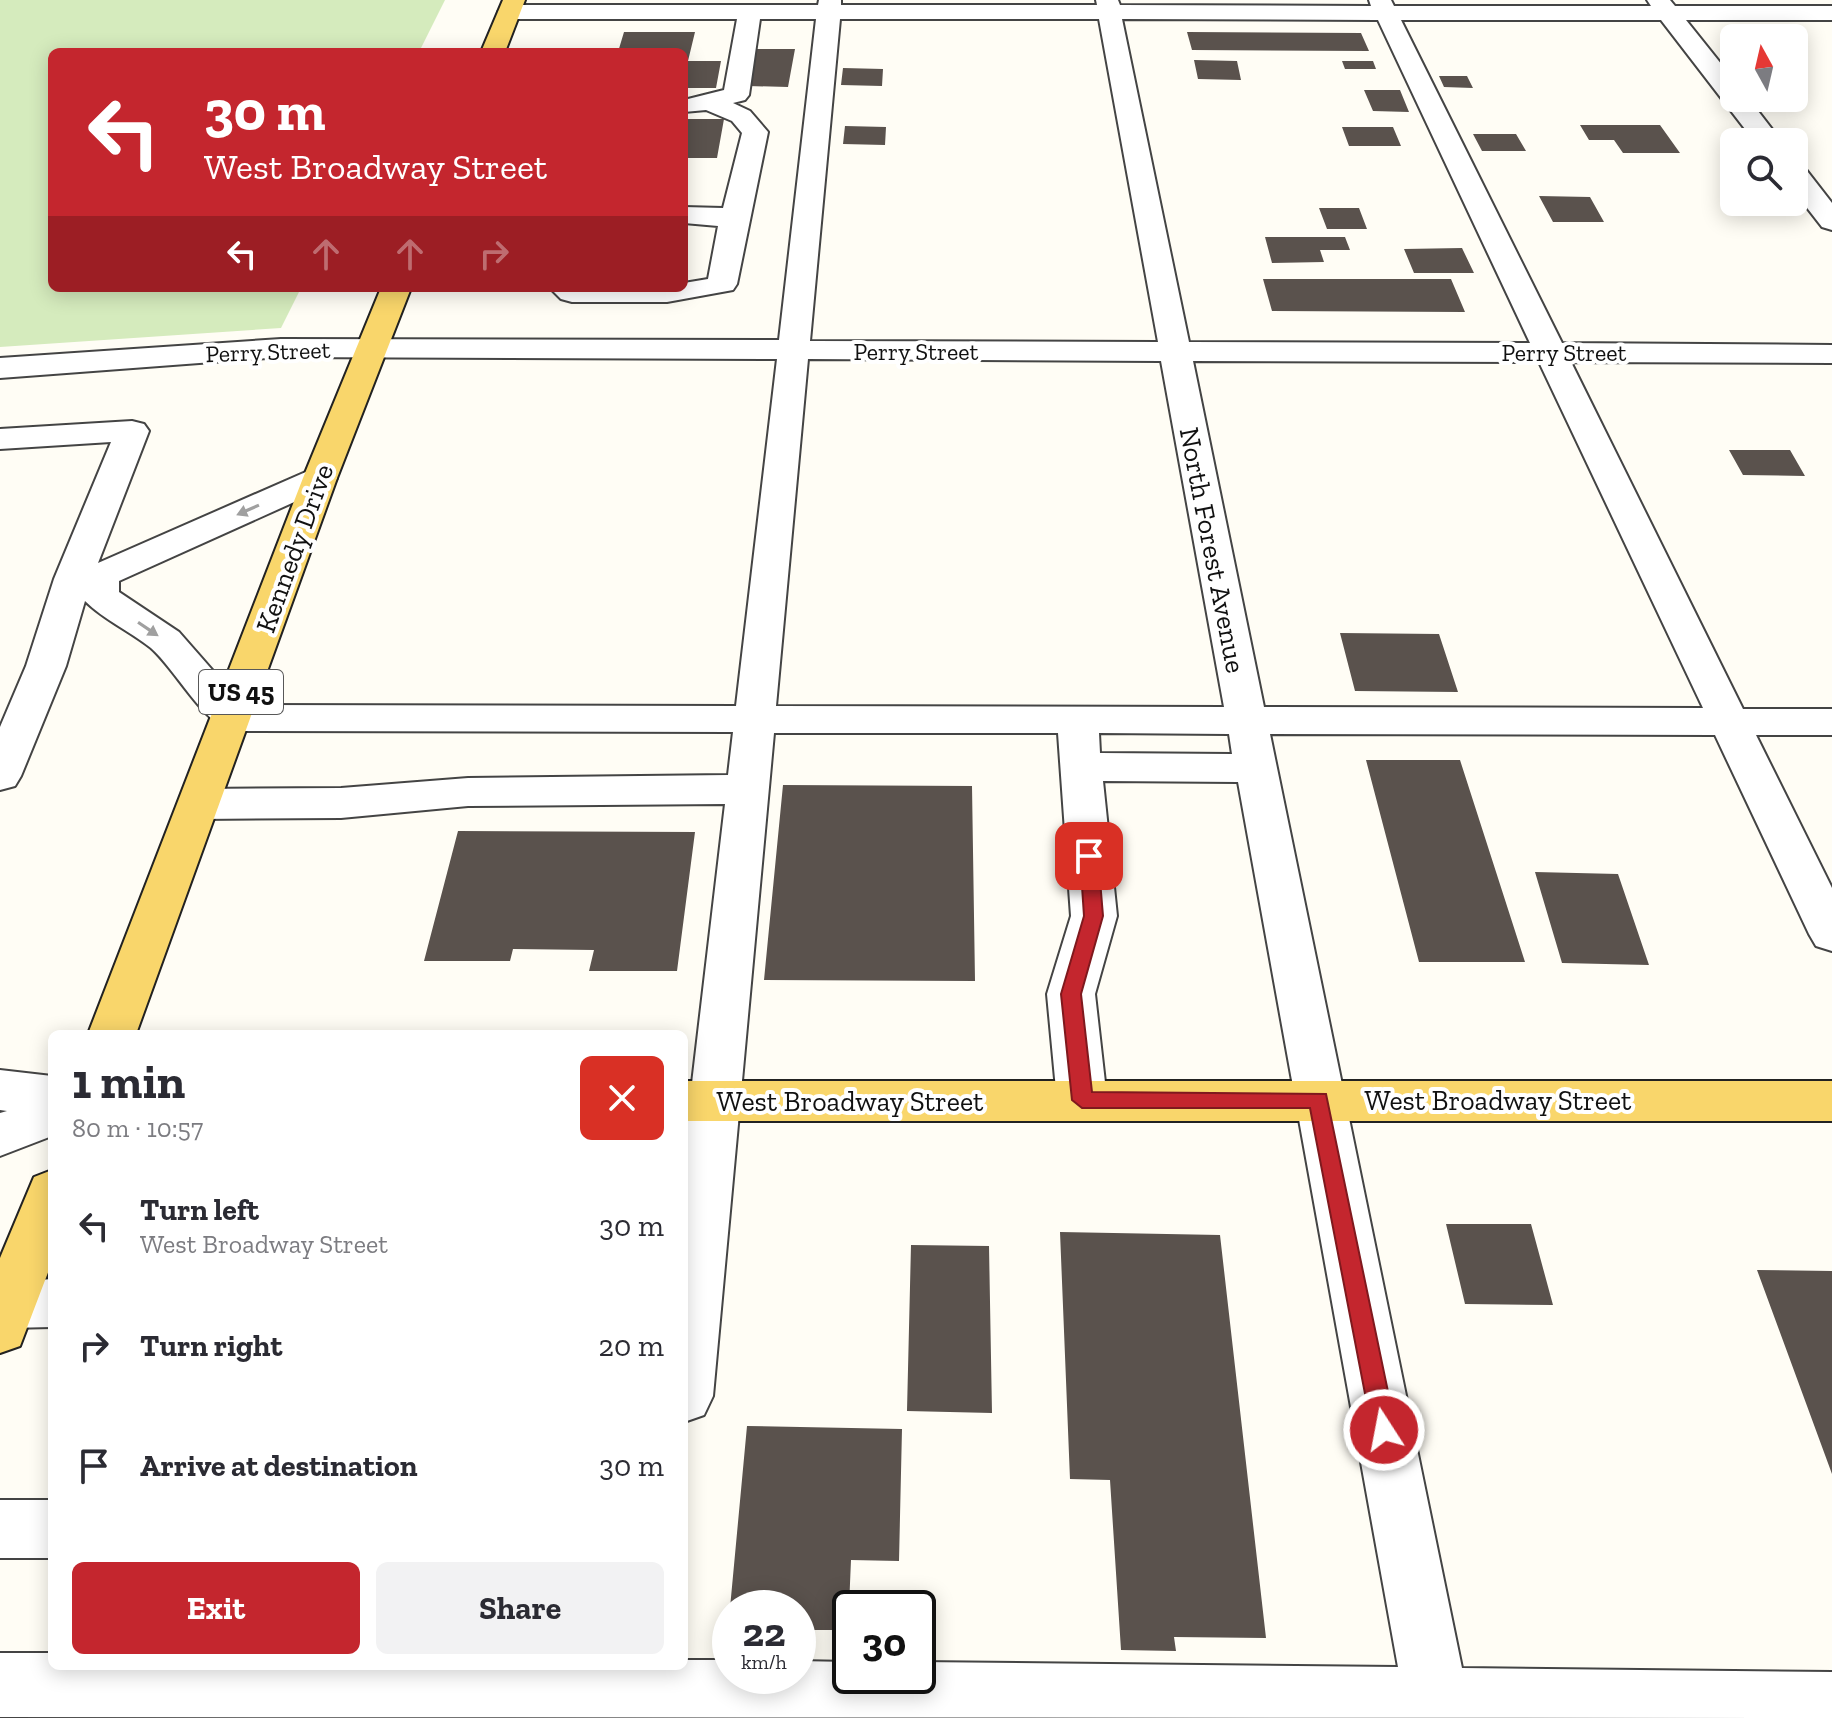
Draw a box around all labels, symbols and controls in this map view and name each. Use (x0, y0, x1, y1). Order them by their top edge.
north arrow (1720, 24, 1808, 112)
map controls (1720, 24, 1808, 216)
text: 30 m (204, 77, 326, 144)
icon: left (72, 80, 176, 184)
button: search (1720, 128, 1808, 216)
text: West Broadway Street (204, 145, 547, 188)
icon: left (220, 232, 264, 276)
icon: ahead (304, 232, 348, 276)
icon: ahead (388, 232, 432, 276)
icon: right (472, 232, 516, 276)
street label: Perry Street (205, 335, 331, 368)
street label: Perry Street (853, 337, 979, 366)
street label: Perry Street (1501, 338, 1627, 367)
street label: North Forest Avenue (1173, 424, 1253, 676)
street label: Kennedy Drive (249, 459, 340, 637)
one-way arrow (237, 503, 260, 516)
one-way arrow (138, 621, 159, 636)
road number: US 45 (199, 670, 283, 714)
pin (1055, 822, 1123, 890)
icon: arrive (1067, 834, 1111, 878)
text: 1 min (72, 1053, 185, 1110)
button: close (580, 1056, 664, 1140)
street label: West Broadway Street (1365, 1084, 1632, 1117)
street label: West Broadway Street (717, 1085, 984, 1118)
text: 80 m · 10:57 (72, 1112, 203, 1144)
text: Turn left (140, 1192, 259, 1228)
icon: left (72, 1204, 116, 1248)
text: 30 m (599, 1208, 664, 1244)
text: West Broadway Street (140, 1228, 388, 1260)
icon: right (72, 1324, 116, 1368)
text: Turn right (140, 1328, 282, 1364)
text: 20 m (599, 1328, 664, 1364)
position arrow (1342, 1388, 1426, 1472)
icon: arrive (72, 1444, 116, 1488)
text: Arrive at destination (140, 1448, 417, 1484)
text: 30 m (599, 1448, 664, 1484)
button: Exit (72, 1562, 360, 1654)
button: Share (376, 1562, 664, 1654)
speed limit sign: 30 (832, 1590, 936, 1694)
text: 22 (743, 1608, 785, 1656)
text: km/h (741, 1650, 787, 1674)

